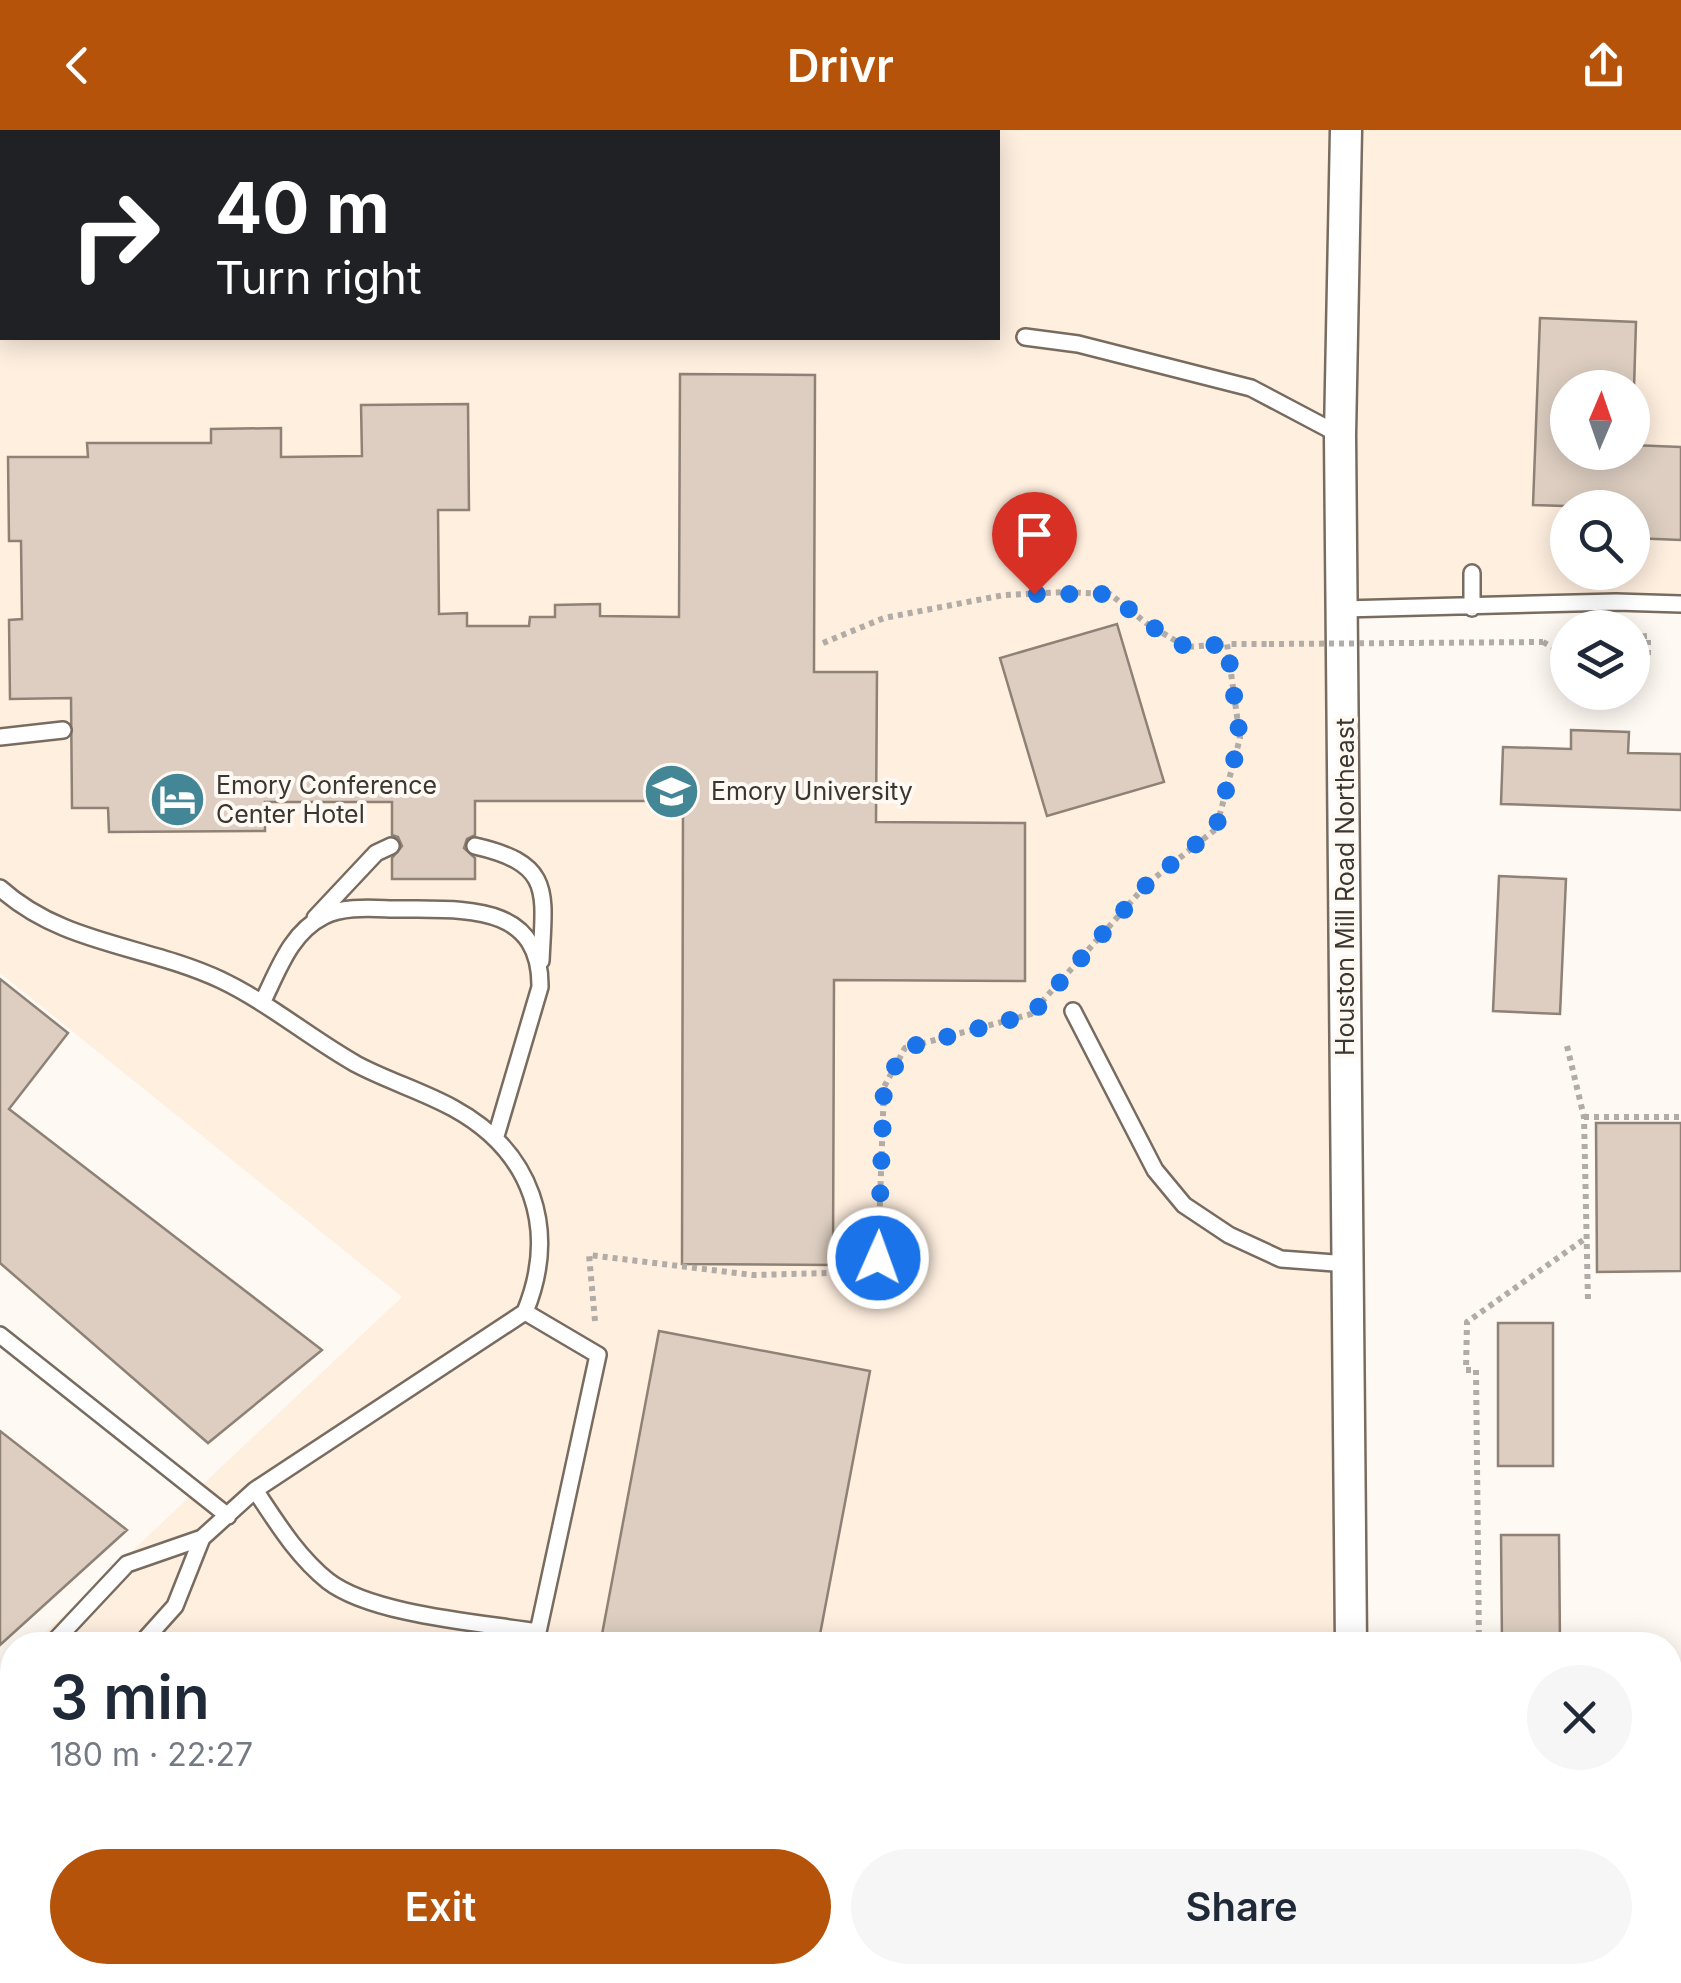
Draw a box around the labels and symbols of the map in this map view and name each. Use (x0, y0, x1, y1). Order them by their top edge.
north arrow (1550, 370, 1650, 470)
pin (992, 492, 1077, 595)
street label: Houston Mill Road Northeast (1330, 718, 1360, 1056)
school or university icon: Emory University (642, 761, 702, 821)
hotel icon: Emory Conference Center Hotel (147, 769, 207, 829)
place label: Emory Conference Center Hotel (216, 770, 437, 829)
place label: Emory University (711, 776, 913, 806)
position arrow (826, 1206, 930, 1310)

